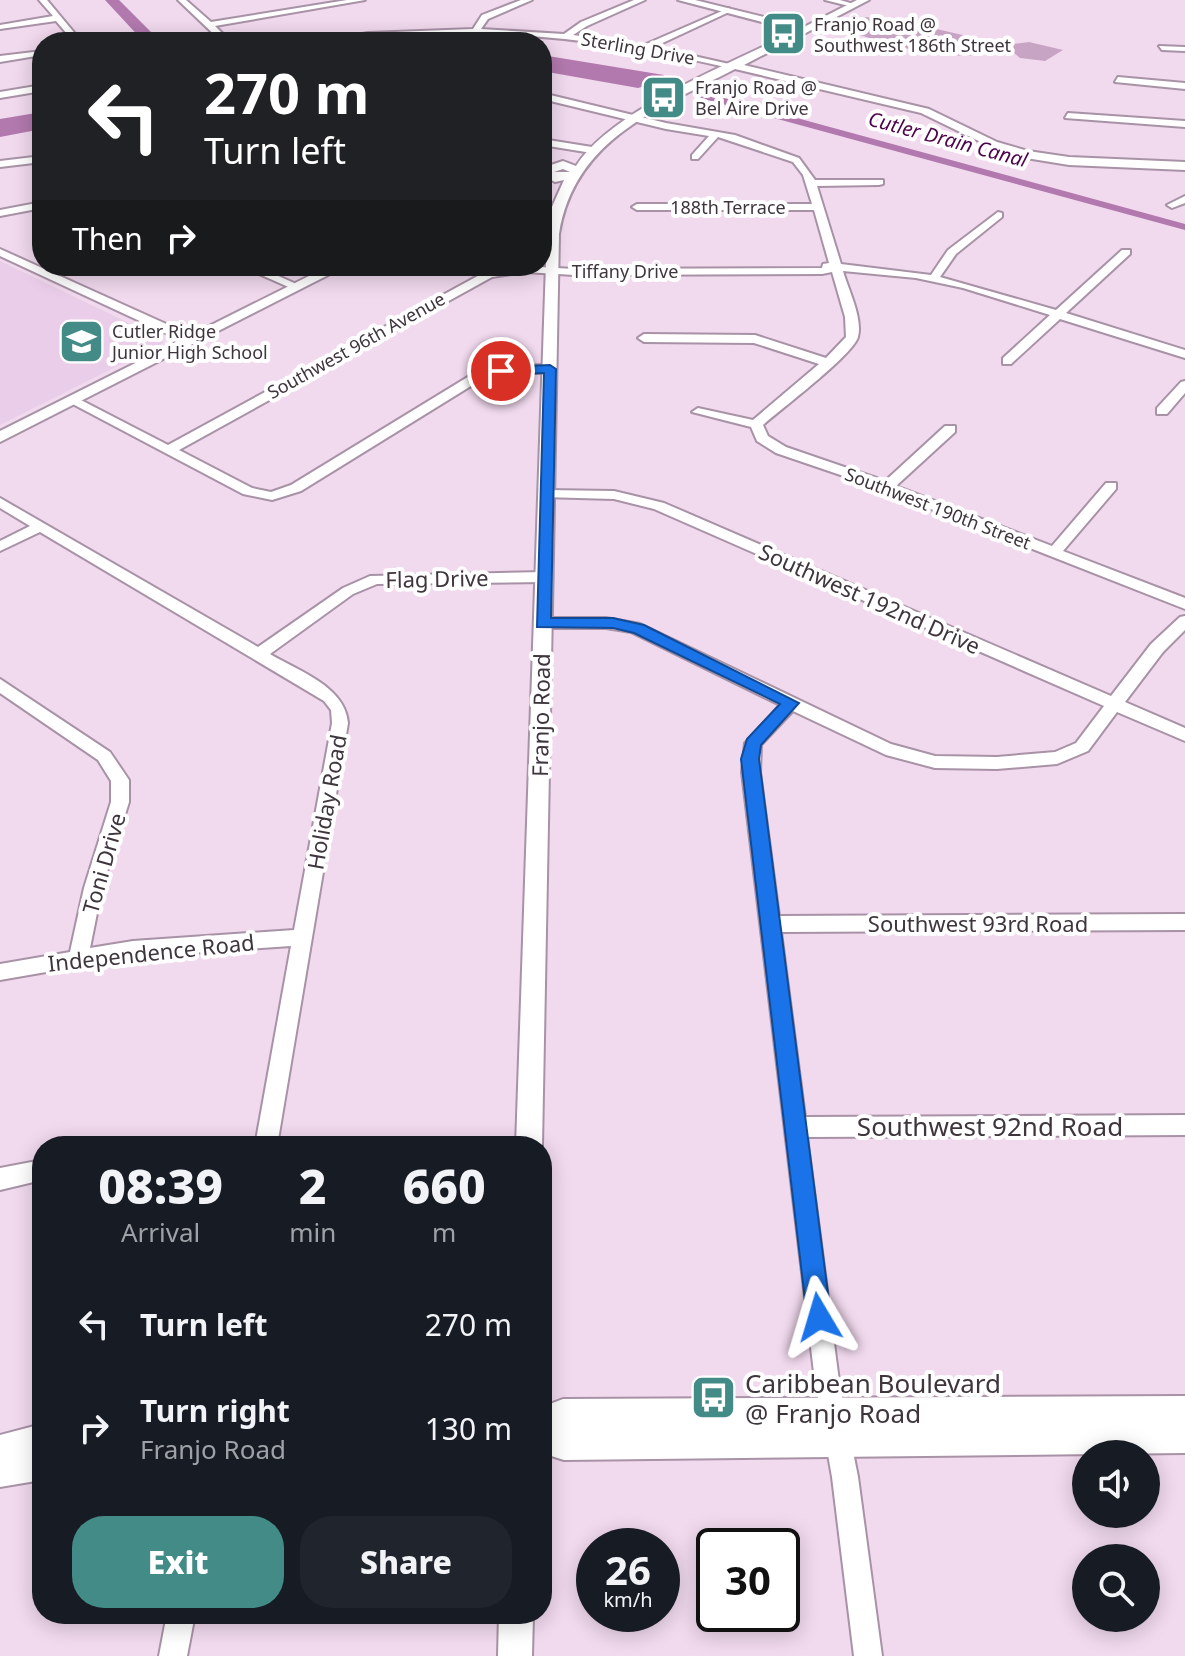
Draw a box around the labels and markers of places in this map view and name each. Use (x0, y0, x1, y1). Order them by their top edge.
bus stop icon: Franjo Road @ Southwest 186th Street (759, 10, 807, 58)
place label: Franjo Road @ Southwest 186th Street (814, 12, 1012, 57)
bus stop icon: Franjo Road @ Bel Aire Drive (640, 73, 688, 121)
place label: Franjo Road @ Bel Aire Drive (695, 75, 817, 120)
school or university icon: Cutler Ridge Junior High School (57, 317, 105, 365)
place label: Cutler Ridge Junior High School (110, 319, 268, 364)
pin (467, 337, 535, 405)
place label: Caribbean Boulevard @ Franjo Road (745, 1365, 1001, 1431)
bus stop icon: Caribbean Boulevard @ Franjo Road (690, 1374, 738, 1422)

